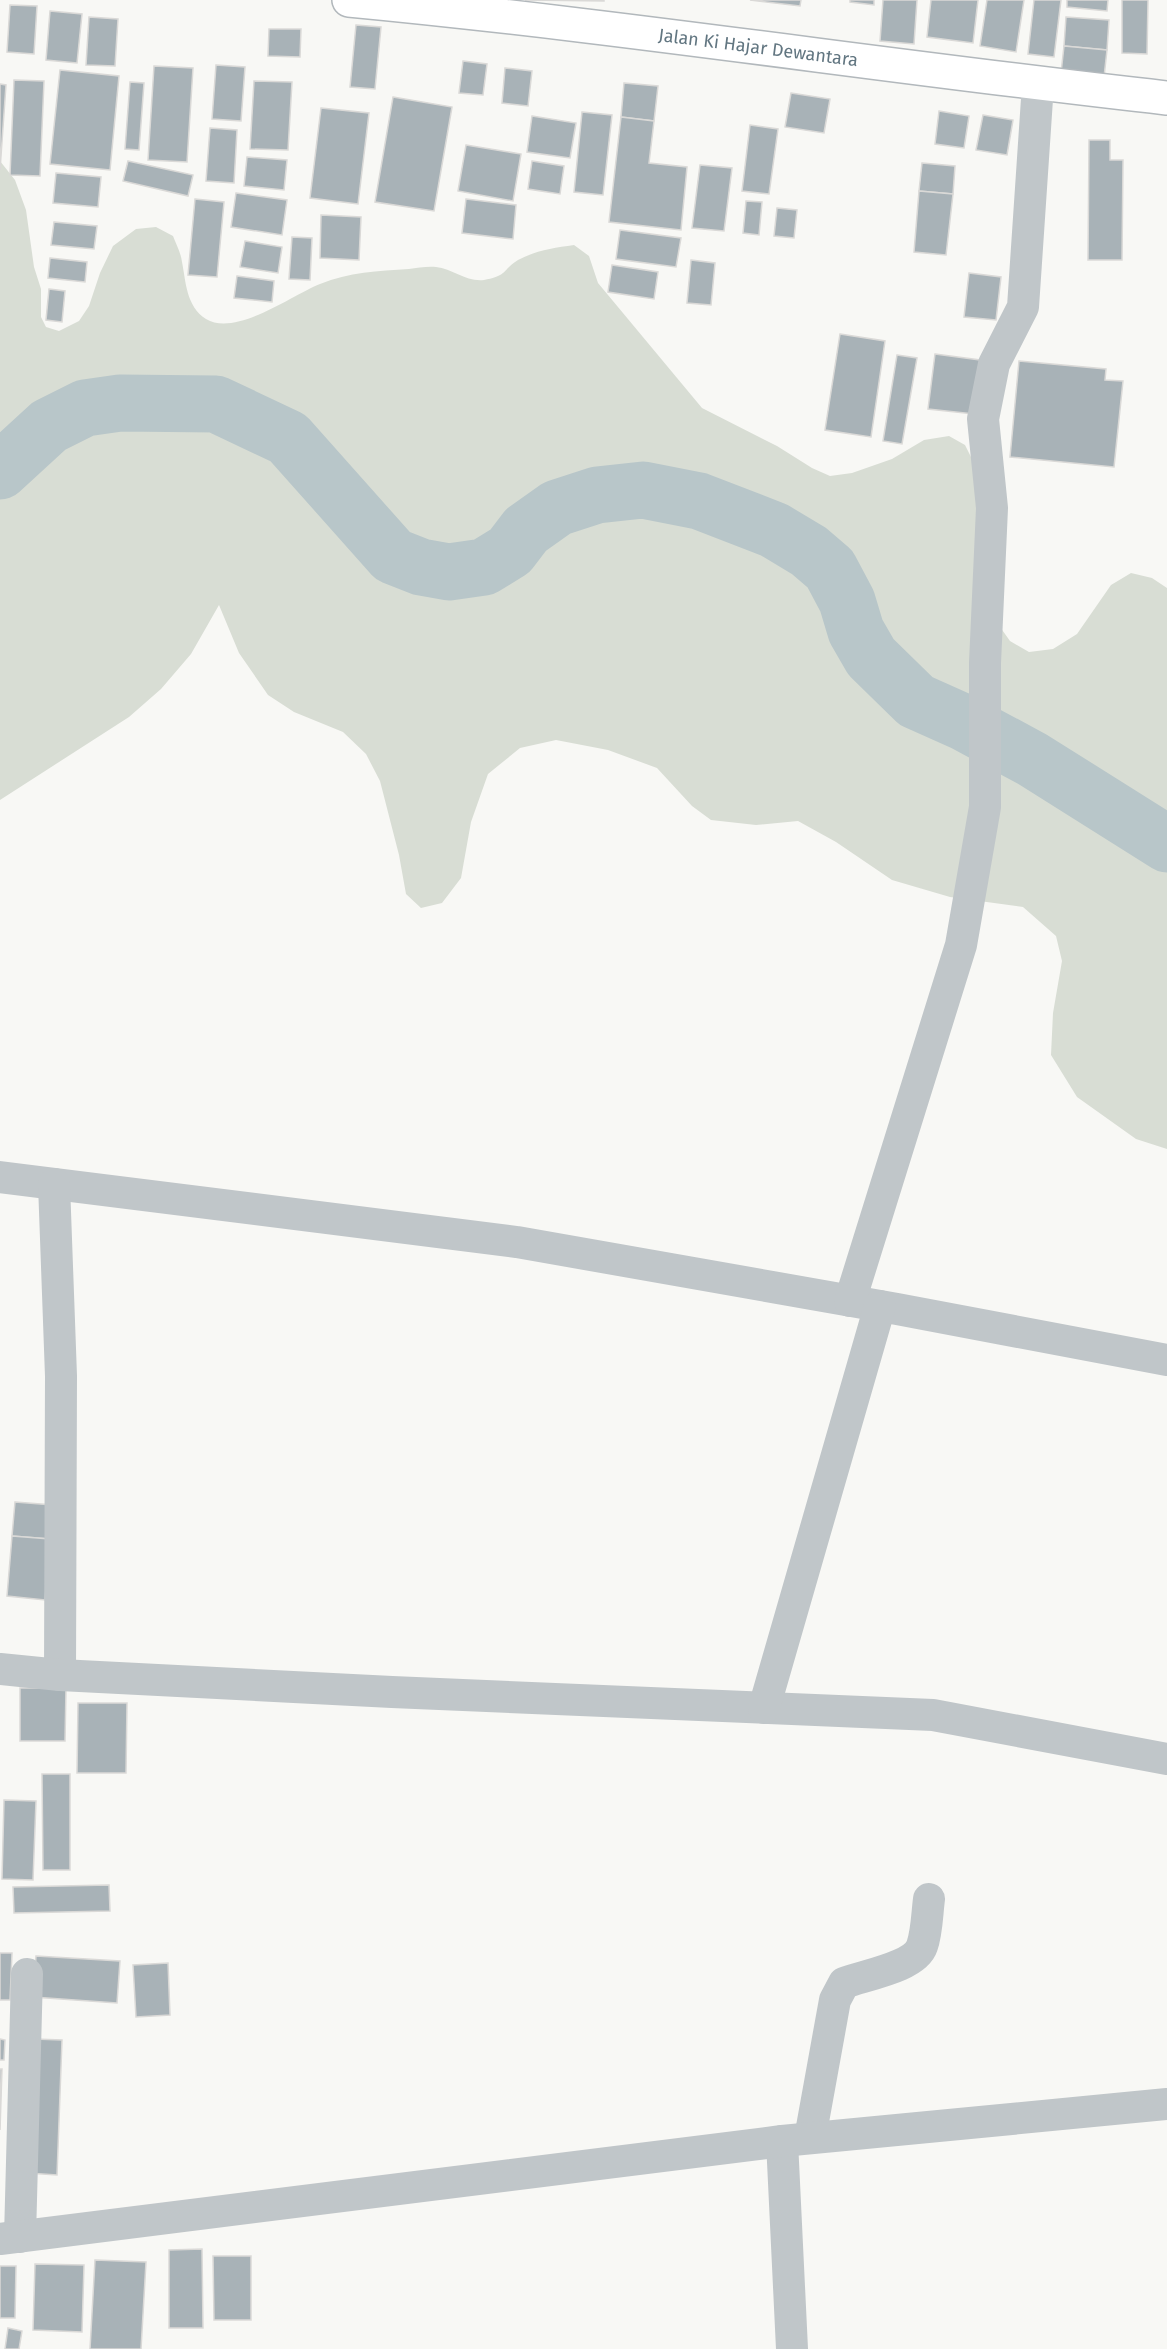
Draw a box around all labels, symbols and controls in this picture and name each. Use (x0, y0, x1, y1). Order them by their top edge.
street label: Jalan Ki Hajar Dewantara (657, 24, 859, 71)

